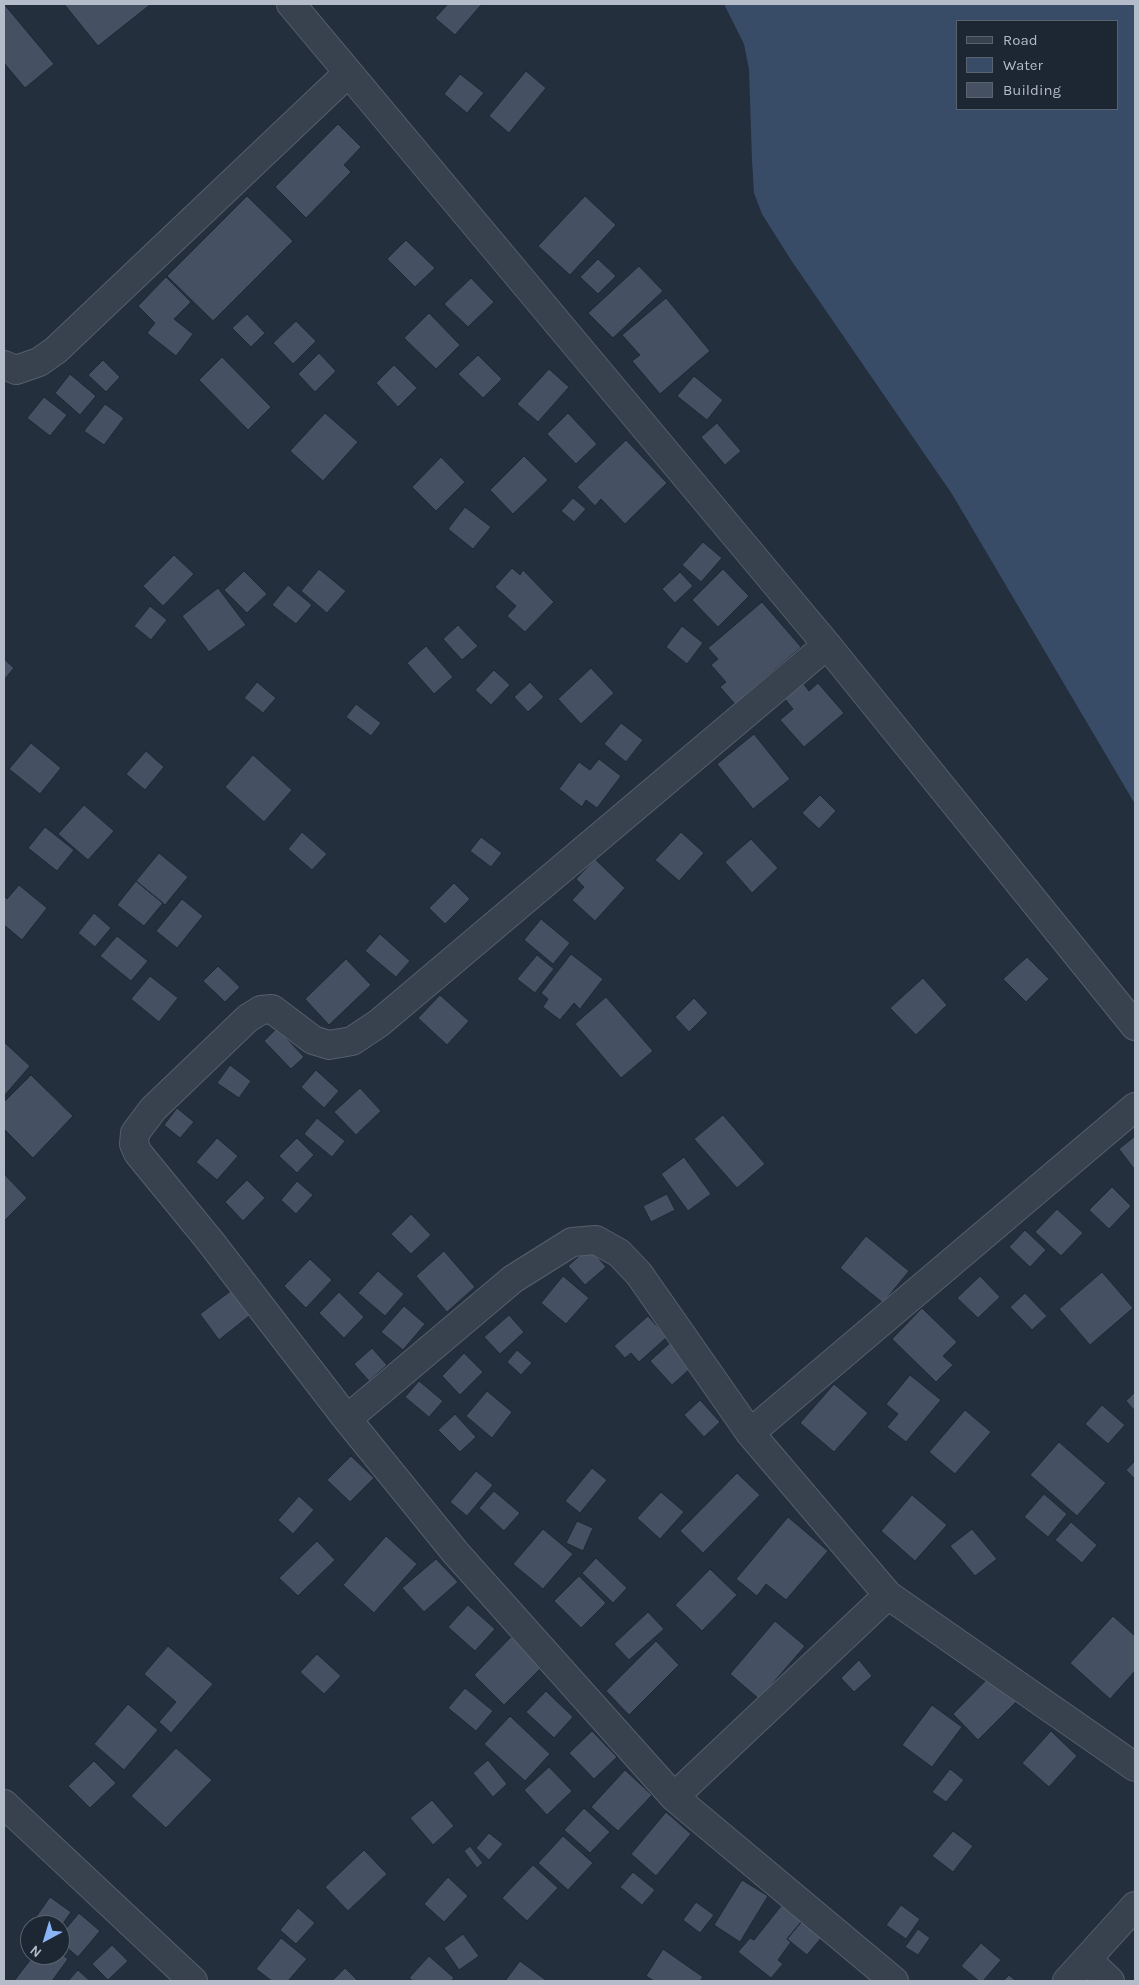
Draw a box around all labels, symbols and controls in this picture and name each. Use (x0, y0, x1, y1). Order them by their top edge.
legend (956, 20, 1119, 110)
text: Road (1003, 31, 1038, 49)
text: Water (1003, 56, 1043, 74)
text: Building (1003, 81, 1061, 99)
north arrow (20, 1915, 70, 1965)
text: N (27, 1942, 45, 1961)

